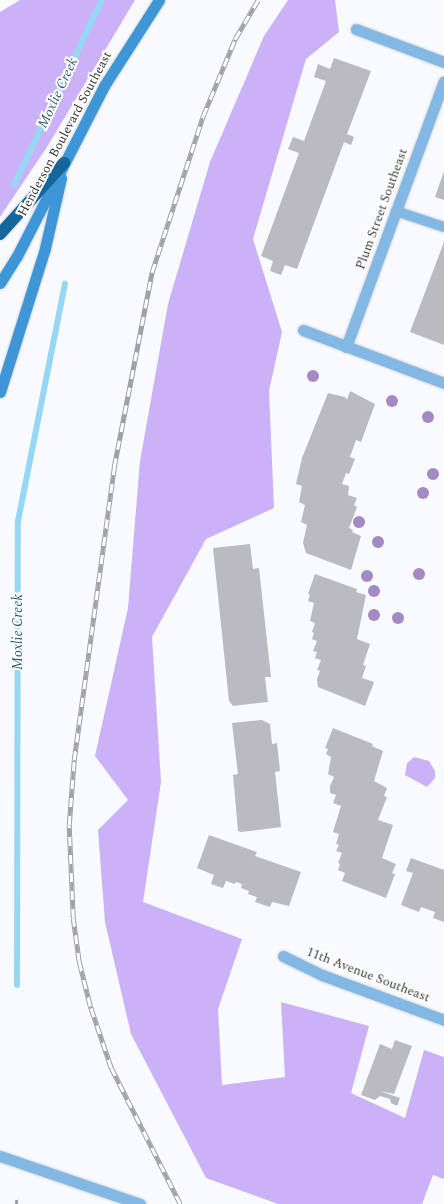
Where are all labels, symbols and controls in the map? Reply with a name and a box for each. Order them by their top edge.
street label: Henderson Boulevard Southeast [15,49,115,219]
water label: Moxlie Creek [34,55,82,131]
street label: Plum Street Southeast [353,146,411,272]
water label: Moxlie Creek [10,594,26,670]
street label: 11th Avenue Southeast [304,944,432,1006]

